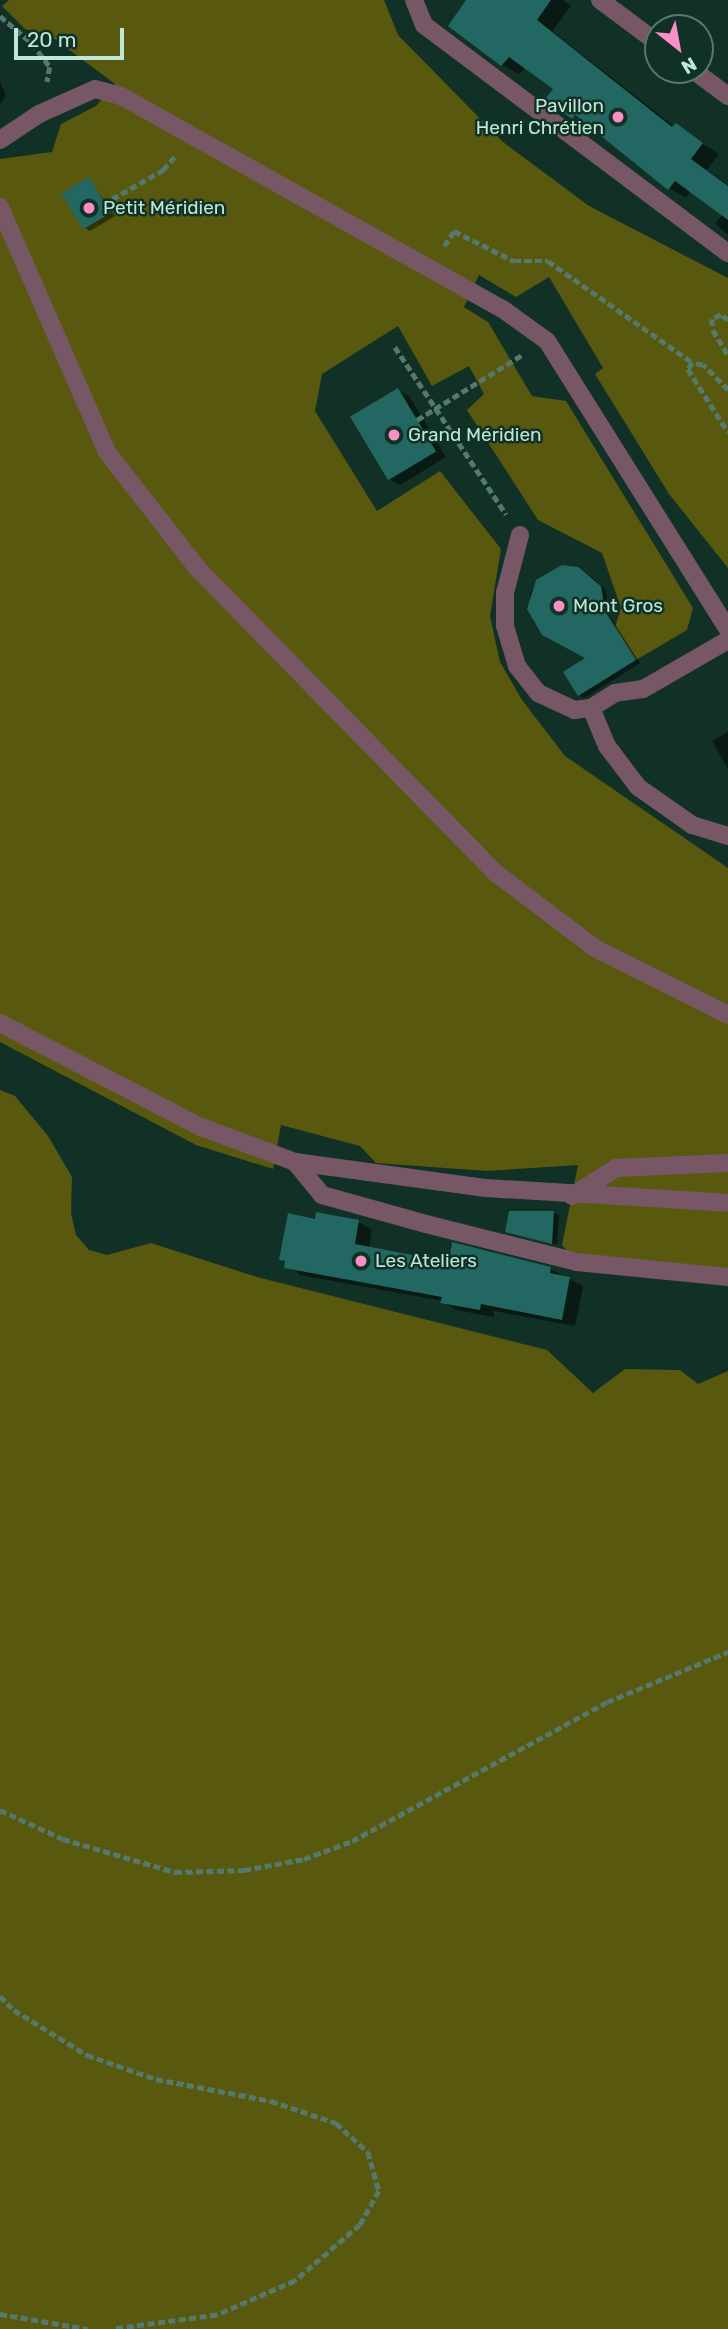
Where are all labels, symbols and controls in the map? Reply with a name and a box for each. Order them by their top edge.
scale bar [18,14,128,58]
north arrow [644,14,714,84]
text: 20 m [27,27,76,52]
text: N [677,52,701,79]
place label: Pavillon Henri Chrétien [476,95,604,139]
marker: Pavillon Henri Chrétien [610,109,626,125]
place label: Petit Méridien [103,197,225,219]
marker: Petit Méridien [81,200,97,216]
place label: Grand Méridien [408,424,542,446]
marker: Grand Méridien [386,427,402,443]
place label: Mont Gros [573,595,663,617]
marker: Mont Gros [551,598,567,614]
place label: Les Ateliers [375,1250,478,1272]
marker: Les Ateliers [353,1253,369,1269]

